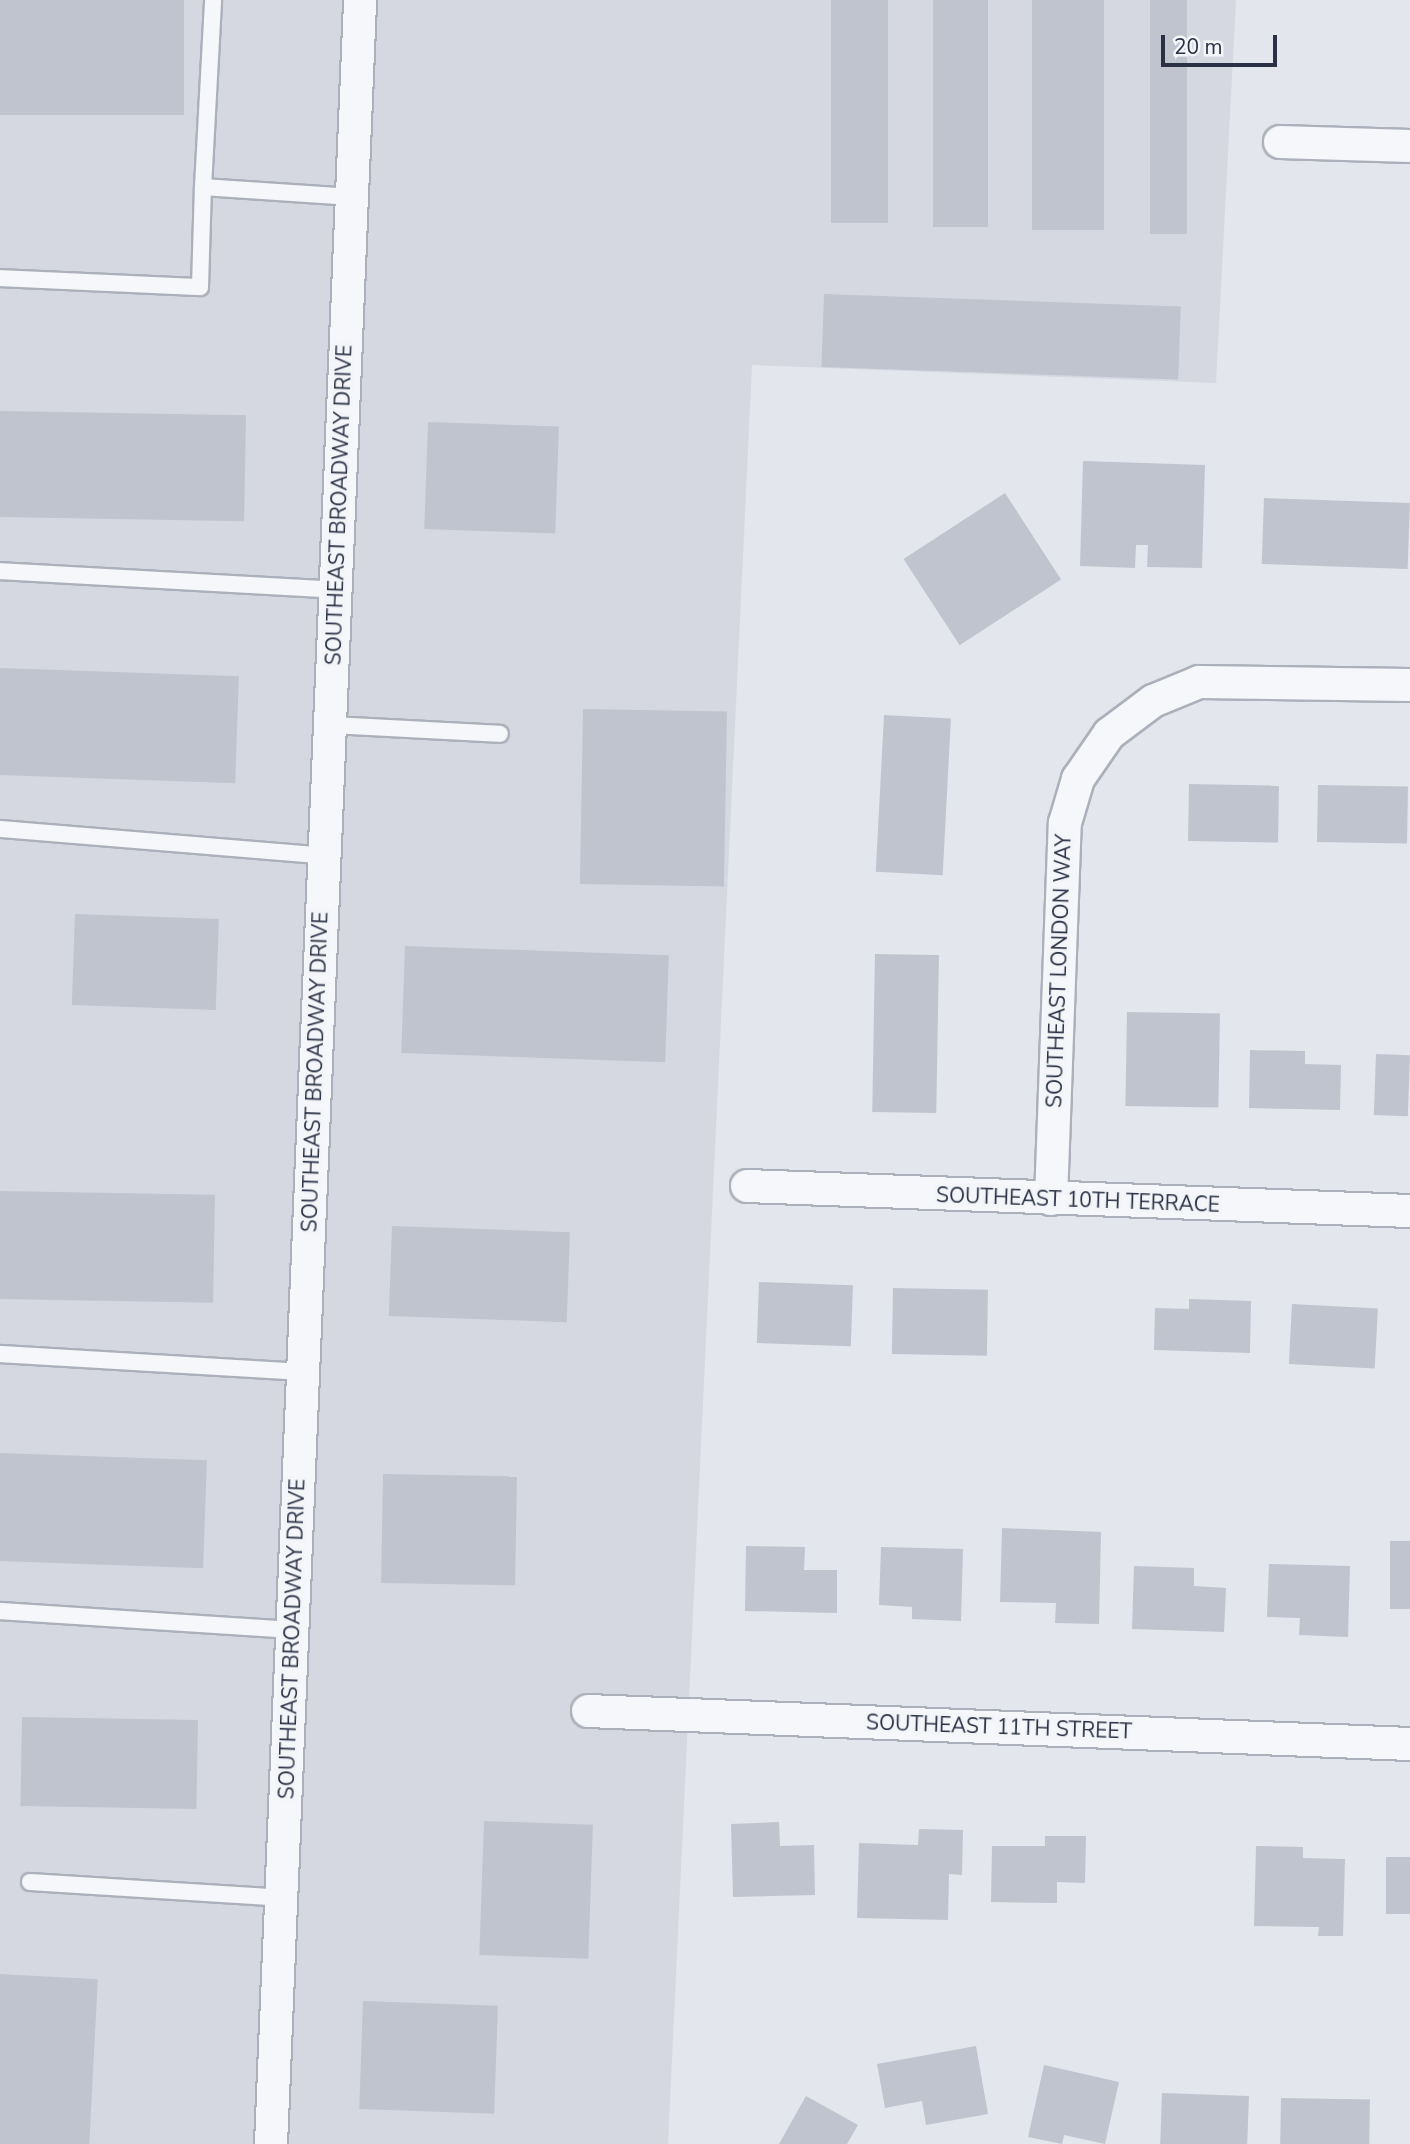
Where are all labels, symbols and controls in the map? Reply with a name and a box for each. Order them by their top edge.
scale bar [1165,21,1280,65]
text: 20 m [1174,33,1223,61]
street label: SOUTHEAST BROADWAY DRIVE [321,344,357,666]
street label: SOUTHEAST LONDON WAY [1042,834,1076,1108]
street label: SOUTHEAST BROADWAY DRIVE [297,911,333,1233]
street label: SOUTHEAST 10TH TERRACE [936,1182,1220,1218]
street label: SOUTHEAST BROADWAY DRIVE [274,1478,310,1800]
street label: SOUTHEAST 11TH STREET [866,1710,1132,1744]

